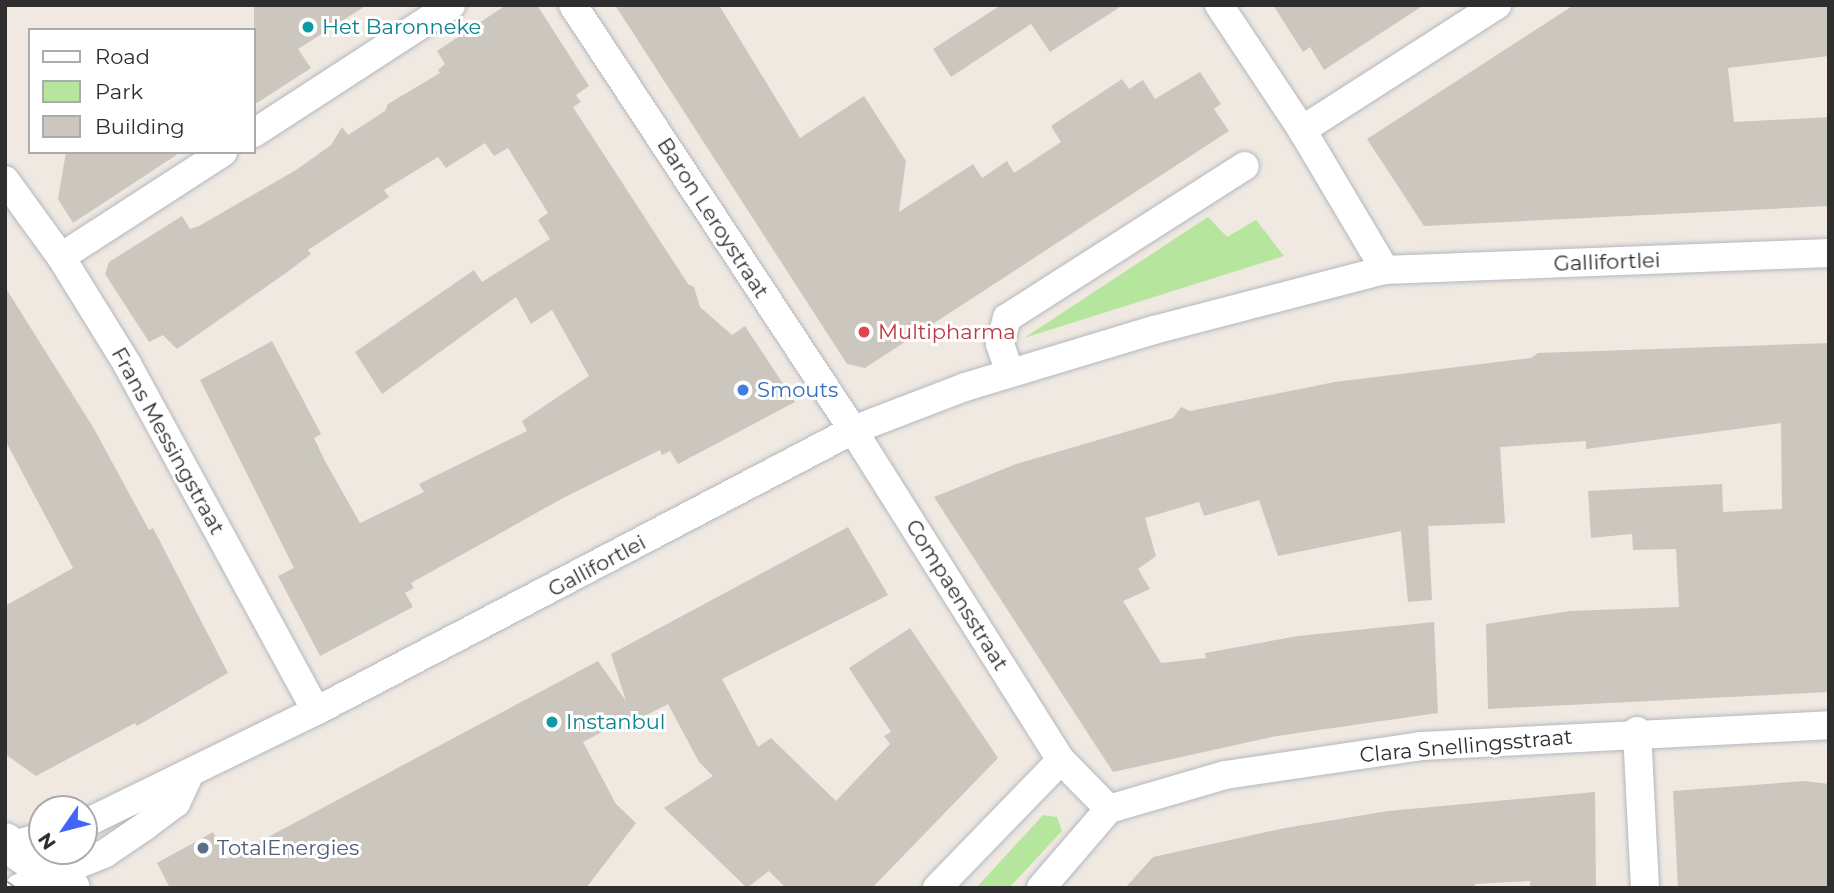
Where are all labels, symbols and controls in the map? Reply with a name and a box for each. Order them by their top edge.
place label: Het Baronneke [322,14,481,40]
marker: Het Baronneke [300,19,316,35]
legend [28,28,256,154]
text: Road [95,44,150,69]
text: Park [95,79,143,104]
text: Building [95,114,185,139]
street label: Baron Leroystraat [652,133,774,303]
street label: Gallifortlei [1553,248,1661,276]
place label: Multipharma [878,319,1016,345]
marker: Multipharma [856,324,872,340]
street label: Frans Messingstraat [106,343,230,539]
place label: Smouts [757,377,838,403]
marker: Smouts [735,382,751,398]
street label: Compaensstraat [900,515,1014,675]
street label: Gallifortlei [544,530,650,602]
place label: Instanbul [566,709,665,735]
marker: Instanbul [544,714,560,730]
street label: Clara Snellingsstraat [1359,724,1573,768]
north arrow [28,795,98,865]
text: N [33,828,61,854]
place label: TotalEnergies [217,835,359,861]
marker: TotalEnergies [195,840,211,856]

